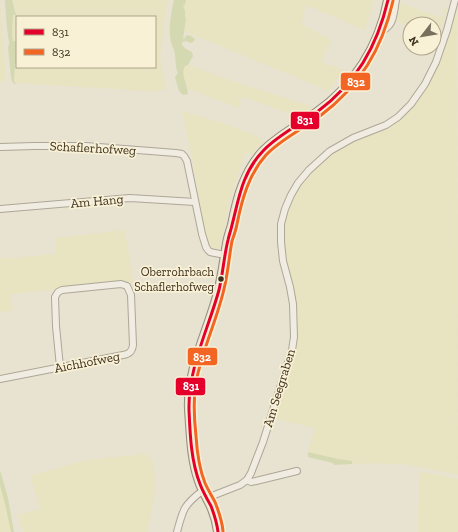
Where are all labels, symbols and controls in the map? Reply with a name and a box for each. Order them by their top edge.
legend [16,16,156,68]
north arrow [402,16,442,56]
text: 831 [52,25,69,39]
text: N [406,33,422,48]
text: 832 [52,45,71,59]
line badge: 832 [340,72,371,91]
text: 832 [347,76,365,89]
line badge: 831 [290,111,320,130]
text: 831 [297,114,314,127]
street label: Schaflerhofweg [49,138,137,158]
street label: Am Hang [70,191,124,211]
place label: Oberrohrbach Schaflerhofweg [134,265,214,294]
marker: Oberrohrbach Schaflerhofweg [216,274,226,284]
street label: Am Seegraben [260,346,298,429]
line badge: 832 [187,347,218,366]
street label: Aichhofweg [53,348,121,376]
text: 832 [193,351,211,364]
line badge: 831 [175,377,206,396]
text: 831 [183,380,200,393]

